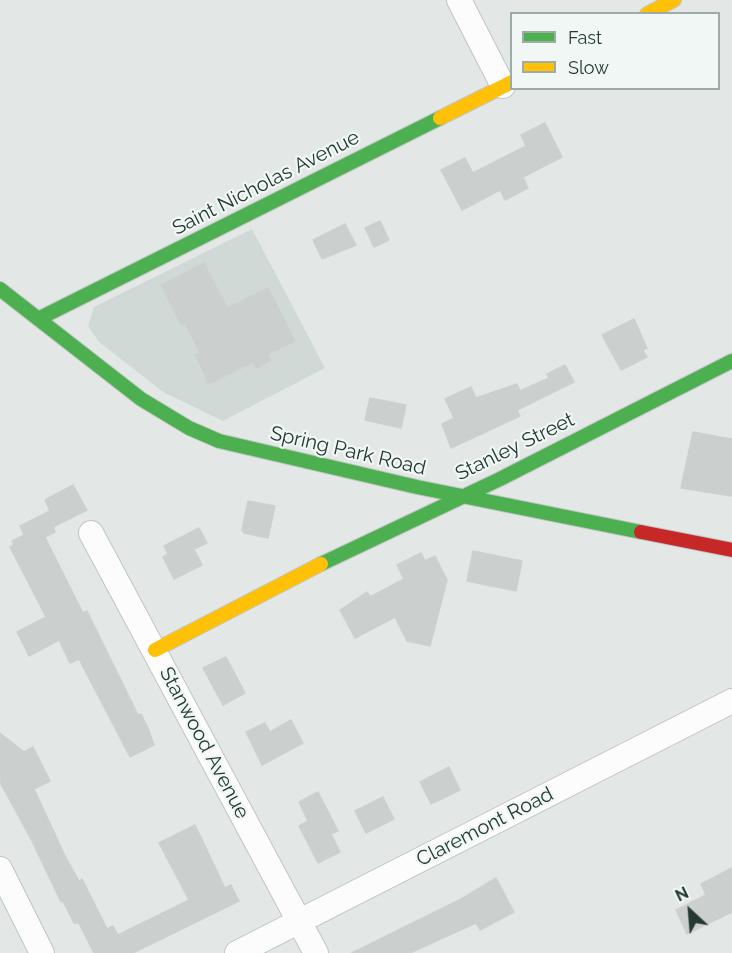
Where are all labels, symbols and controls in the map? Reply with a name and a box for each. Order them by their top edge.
legend [510,12,720,90]
text: Fast [568,27,602,48]
text: Slow [568,57,609,78]
street label: Saint Nicholas Avenue [169,125,363,241]
street label: Stanley Street [452,408,578,486]
street label: Spring Park Road [268,421,428,481]
street label: Stanwood Avenue [154,663,254,823]
street label: Claremont Road [413,782,557,872]
north arrow [660,881,720,941]
text: N [672,883,692,906]

